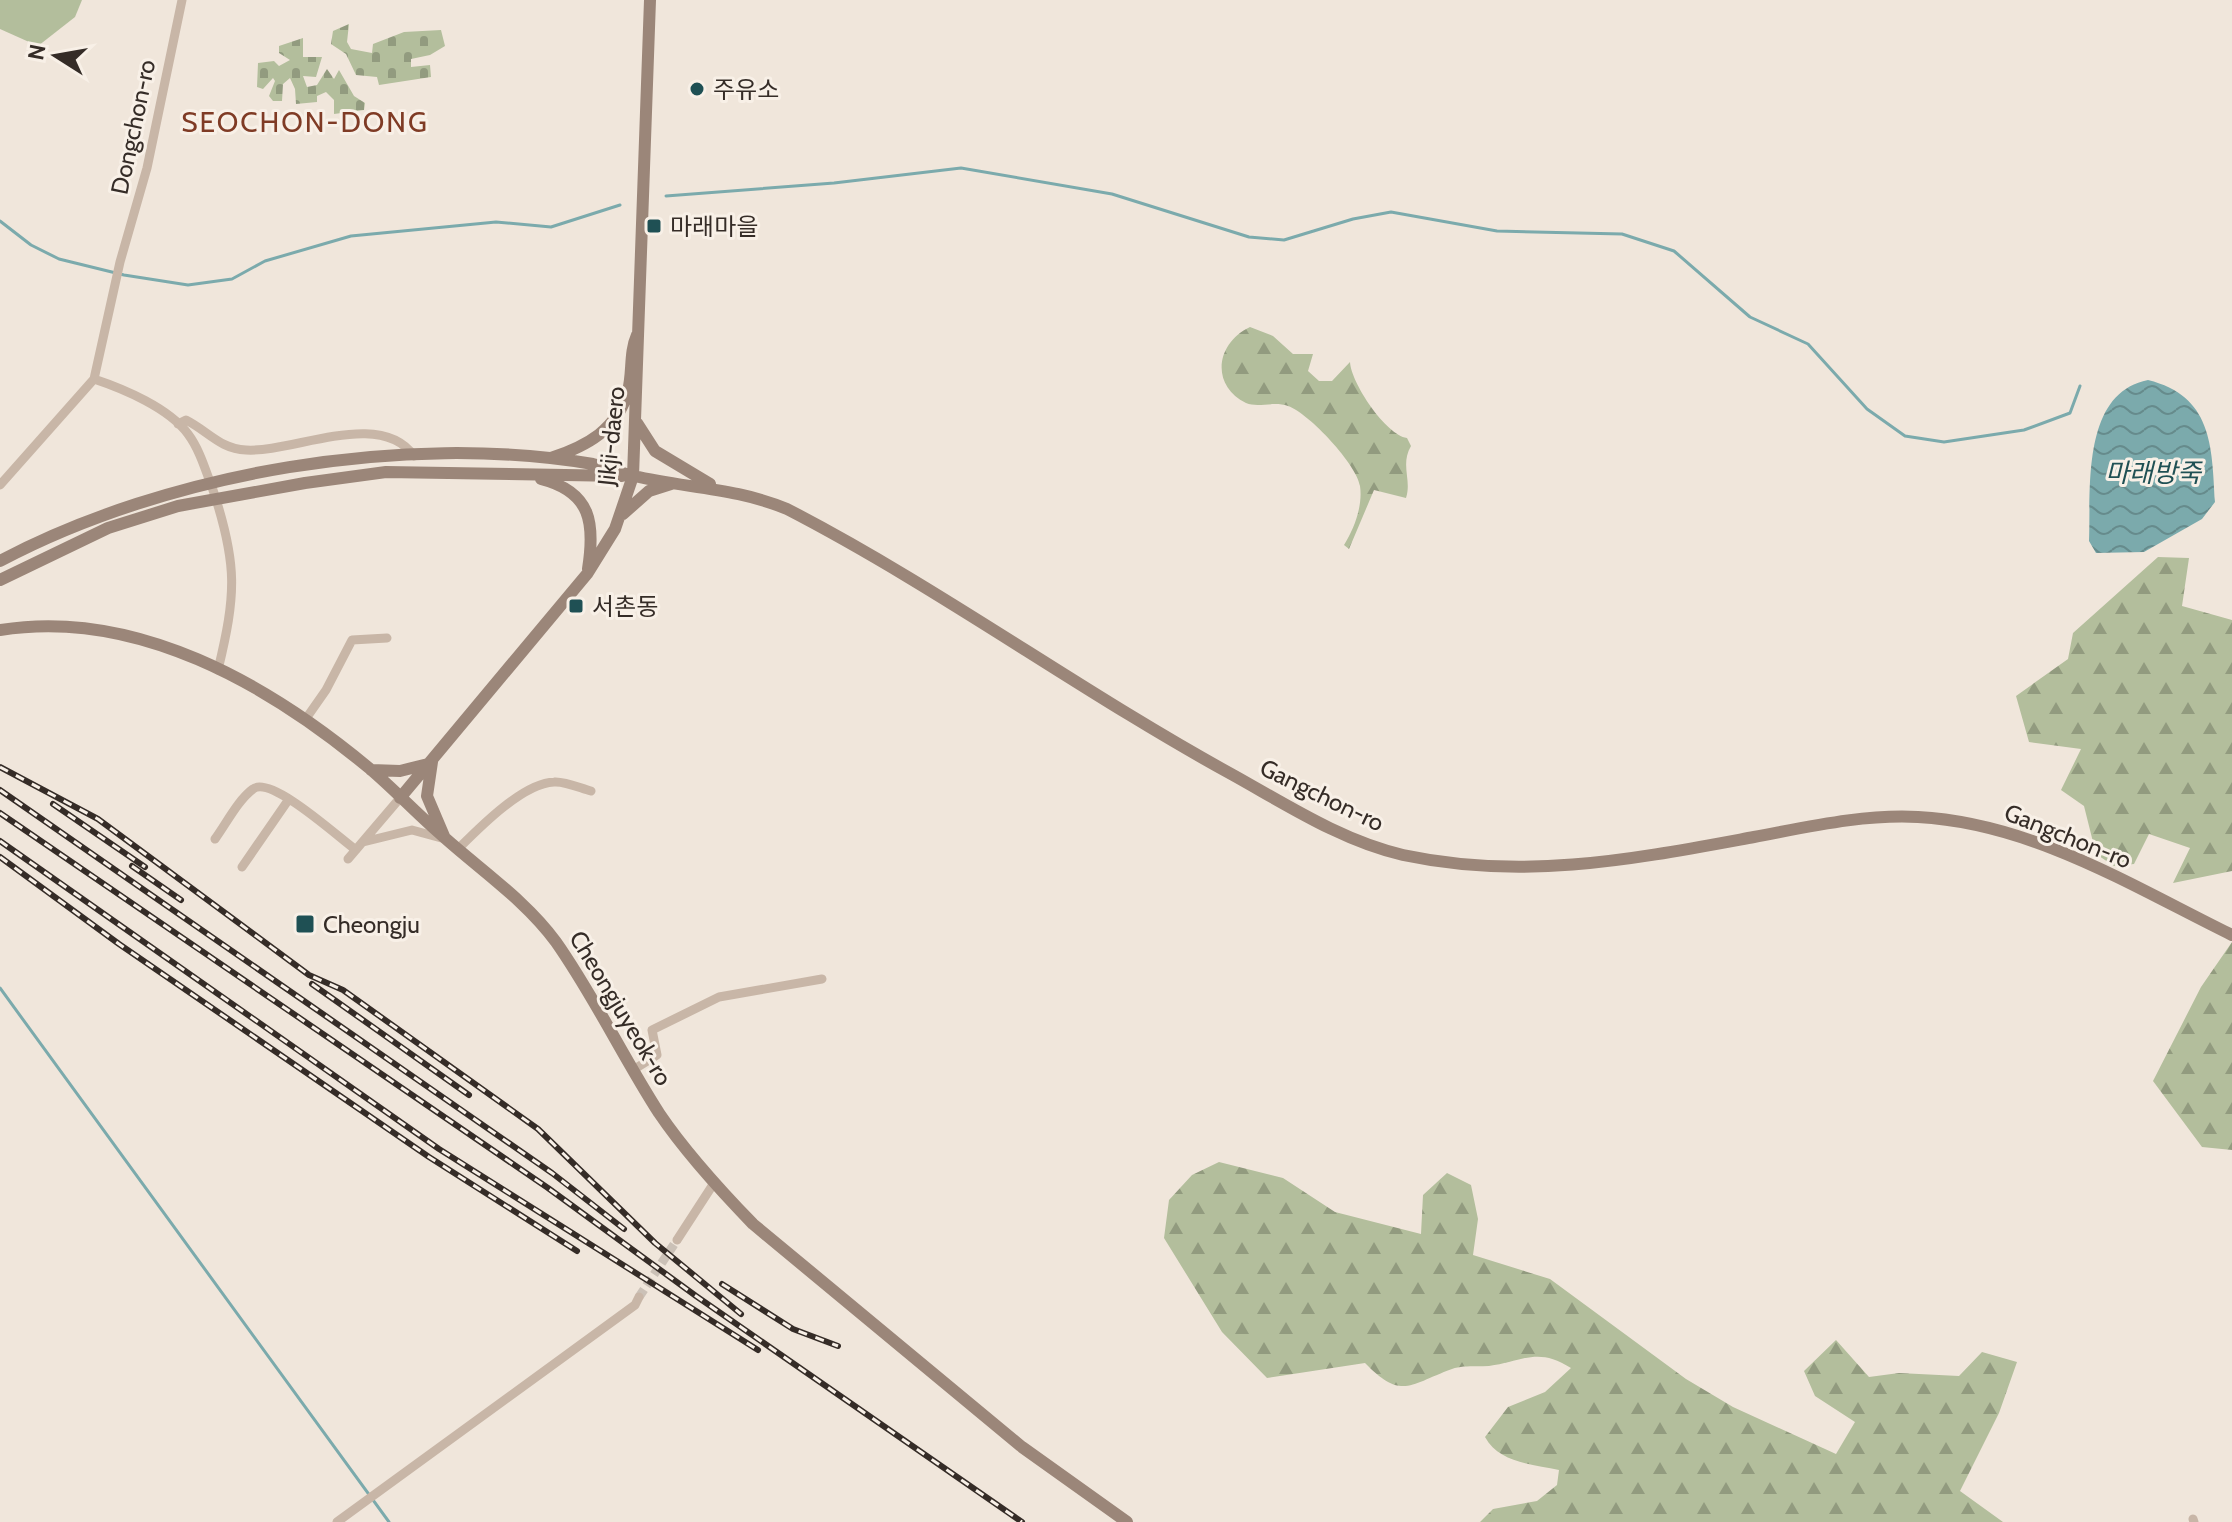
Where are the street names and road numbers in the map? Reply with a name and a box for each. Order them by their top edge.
street label: Dongchon-ro [105,57,161,197]
street label: Jikji-daero [591,385,631,488]
street label: Gangchon-ro [1255,753,1389,837]
street label: Gangchon-ro [2000,797,2136,875]
street label: Cheongjuyeok-ro [563,925,679,1091]

